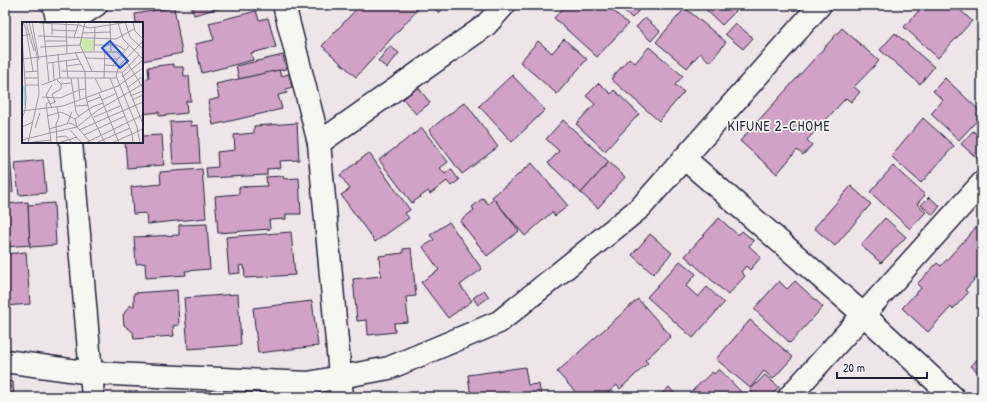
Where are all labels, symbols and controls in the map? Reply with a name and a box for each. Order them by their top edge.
inset map [22,22,143,143]
district label: KIFUNE 2-CHOME [727,116,831,135]
scale bar [837,354,927,380]
text: 20 m [843,359,865,376]

